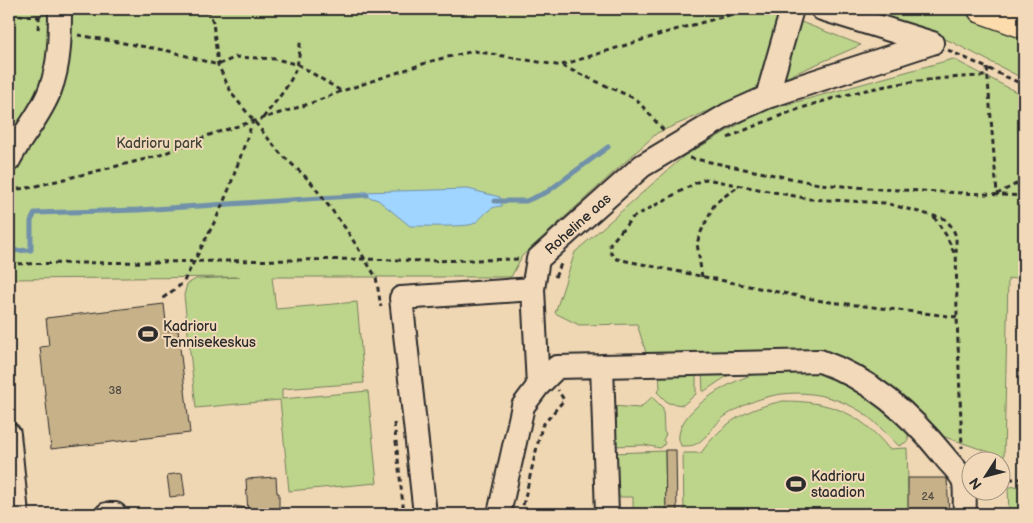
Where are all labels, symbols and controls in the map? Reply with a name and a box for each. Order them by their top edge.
park label: Kadrioru park [116,135,202,152]
street label: Roheline aas [541,190,615,258]
place label: Kadrioru Tennisekeskus [163,318,256,351]
sports icon: Kadrioru Tennisekeskus [137,323,159,345]
house number: 38 [108,384,122,397]
north arrow [960,450,1010,500]
place label: Kadrioru staadion [811,468,865,501]
sports icon: Kadrioru staadion [785,473,807,495]
text: N [966,474,986,493]
house number: 24 [921,490,935,503]

